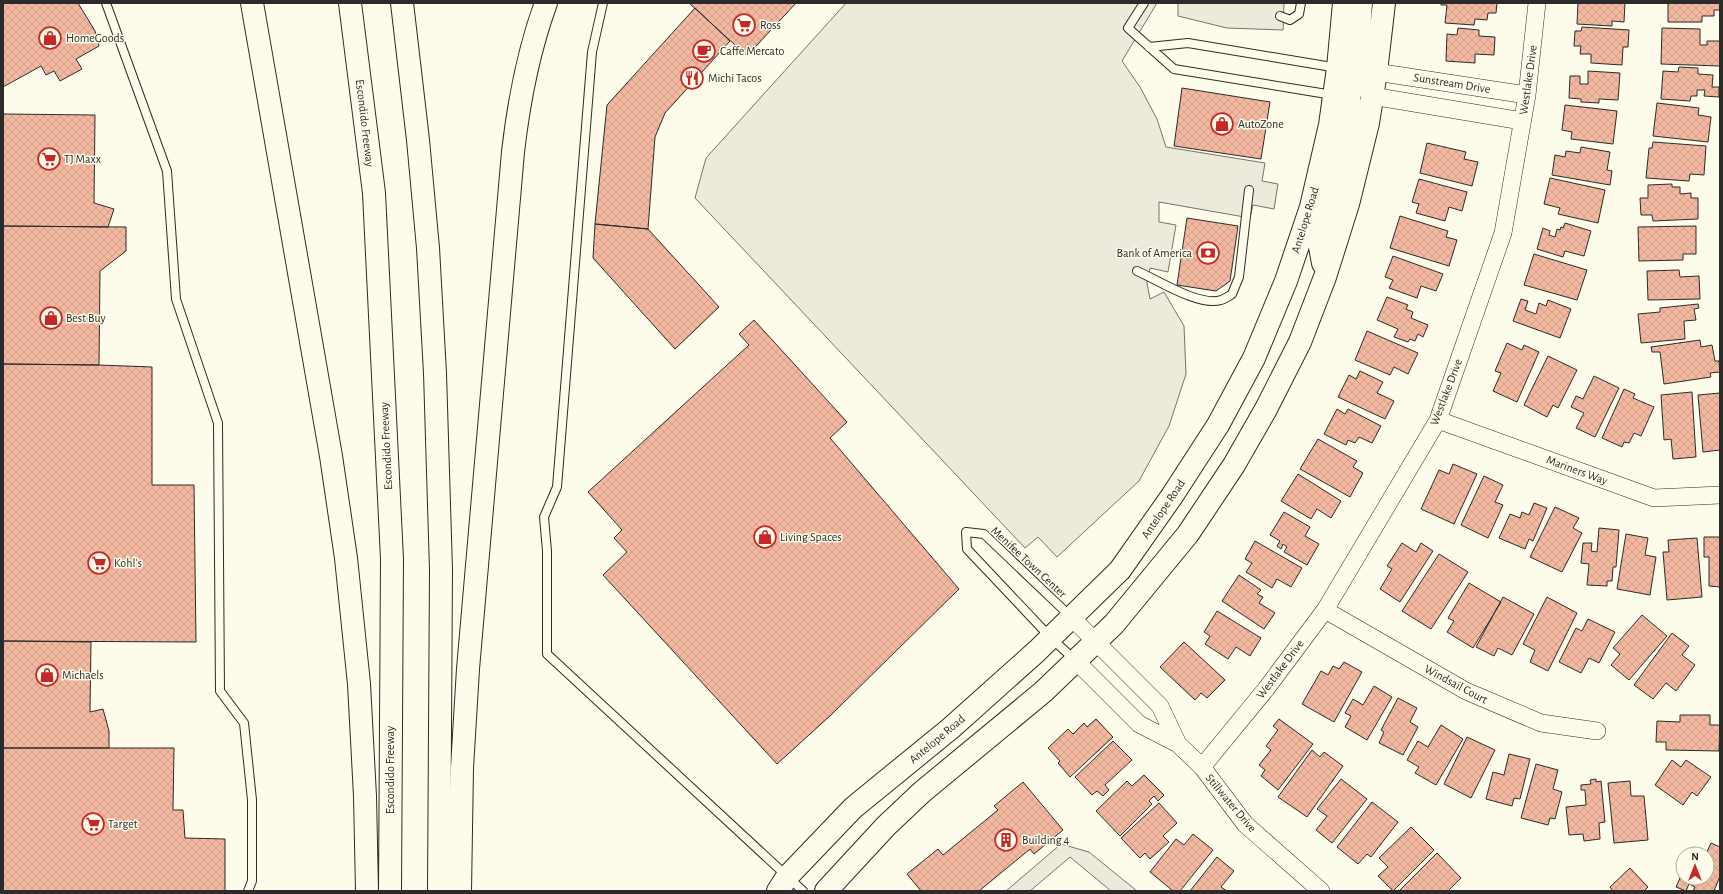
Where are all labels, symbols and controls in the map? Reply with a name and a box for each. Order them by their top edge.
supermarket icon: Ross [731,12,757,38]
place label: Ross [760,19,781,31]
shop icon: HomeGoods [37,25,63,51]
place label: HomeGoods [66,32,124,44]
cafe icon: Caffe Mercato [691,38,717,64]
street label: Westlake Drive [1517,44,1539,116]
place label: Caffe Mercato [720,45,785,57]
restaurant icon: Michi Tacos [679,65,705,91]
street label: Sunstream Drive [1413,71,1491,95]
place label: Michi Tacos [708,72,762,84]
street label: Escondido Freeway [353,79,376,168]
shop icon: AutoZone [1209,111,1235,137]
place label: AutoZone [1238,118,1284,130]
supermarket icon: TJ Maxx [36,146,62,172]
place label: TJ Maxx [64,153,101,165]
street label: Antelope Road [1289,185,1321,255]
bank icon: Bank of America [1195,240,1221,266]
place label: Bank of America [1116,247,1192,259]
shop icon: Best Buy [38,305,64,331]
place label: Best Buy [66,312,106,325]
street label: Westlake Drive [1428,357,1464,427]
street label: Escondido Freeway [378,402,395,490]
street label: Mariners Way [1544,453,1609,488]
street label: Antelope Road [1139,477,1187,541]
shop icon: Living Spaces [752,524,778,550]
street label: Menifee Town Center [989,524,1069,600]
place label: Living Spaces [780,531,842,543]
supermarket icon: Kohl's [86,550,112,576]
place label: Kohl's [114,557,142,569]
street label: Westlake Drive [1254,637,1306,701]
shop icon: Michaels [34,662,60,688]
street label: Windsail Court [1423,662,1490,706]
place label: Michaels [62,669,104,681]
street label: Antelope Road [907,712,967,766]
street label: Escondido Freeway [384,726,397,814]
street label: Stillwater Drive [1203,772,1259,834]
supermarket icon: Target [80,811,106,837]
place label: Target [108,818,138,830]
building icon: Building 4 [993,827,1019,853]
place label: Building 4 [1022,834,1070,846]
north arrow [1675,846,1715,886]
text: N [1691,851,1699,862]

